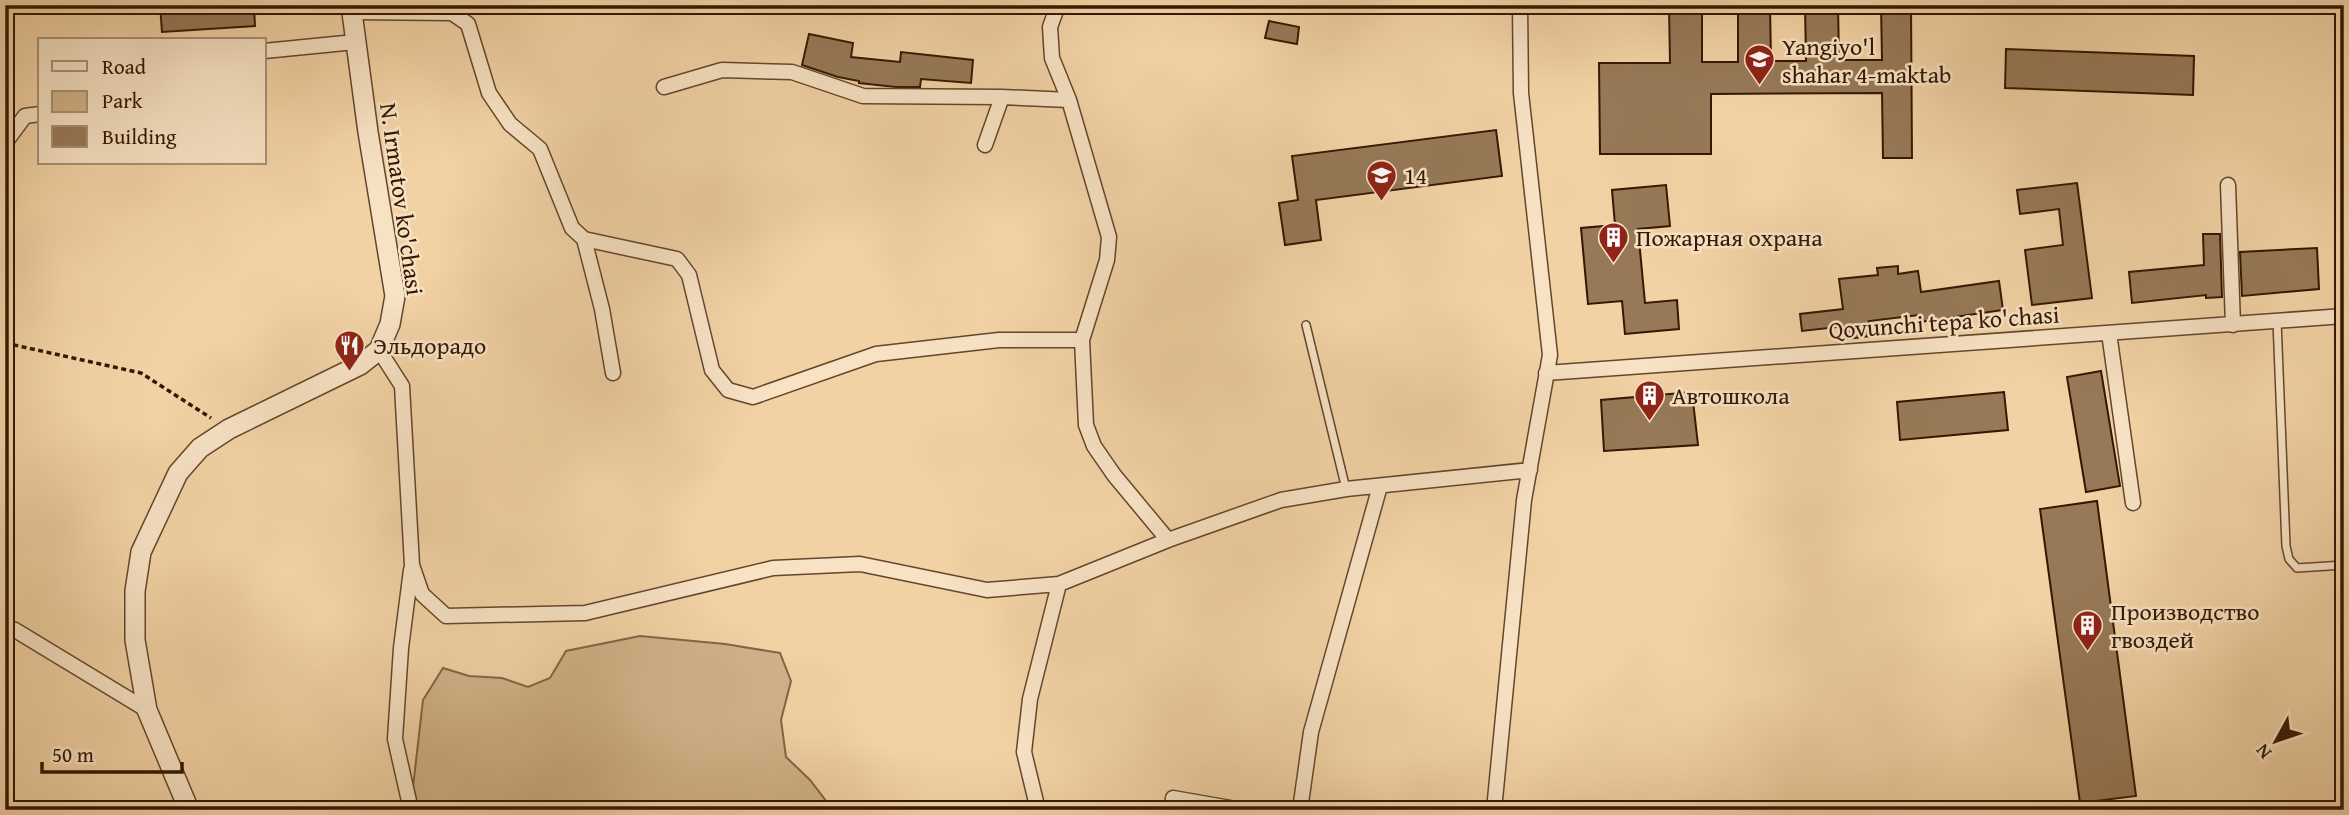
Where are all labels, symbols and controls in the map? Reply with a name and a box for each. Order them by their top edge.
place label: Yangiyo'l shahar 4-maktab [1782,29,1952,92]
legend [38,38,266,164]
school or university icon: Yangiyo'l shahar 4-maktab [1742,43,1776,87]
text: Road [102,51,147,82]
text: Park [102,85,143,116]
street label: N. Irmatov ko'chasi [371,101,433,298]
text: Building [102,121,177,152]
school or university icon: 14 [1364,158,1398,202]
place label: 14 [1404,158,1427,193]
building icon: Пожарная охрана [1596,220,1630,264]
place label: Пожарная охрана [1636,220,1823,255]
street label: Qovunchi tepa ko'chasi [1827,296,2061,348]
restaurant icon: Эльдорадо [333,328,367,372]
place label: Эльдорадо [373,328,486,363]
building icon: Автошкола [1632,378,1666,422]
place label: Автошкола [1672,378,1790,413]
place label: Производство гвоздей [2111,594,2260,657]
building icon: Производство гвоздей [2071,608,2105,652]
north arrow [2240,706,2310,776]
scale bar [42,731,182,775]
text: N [2248,738,2278,766]
text: 50 m [52,739,94,770]

